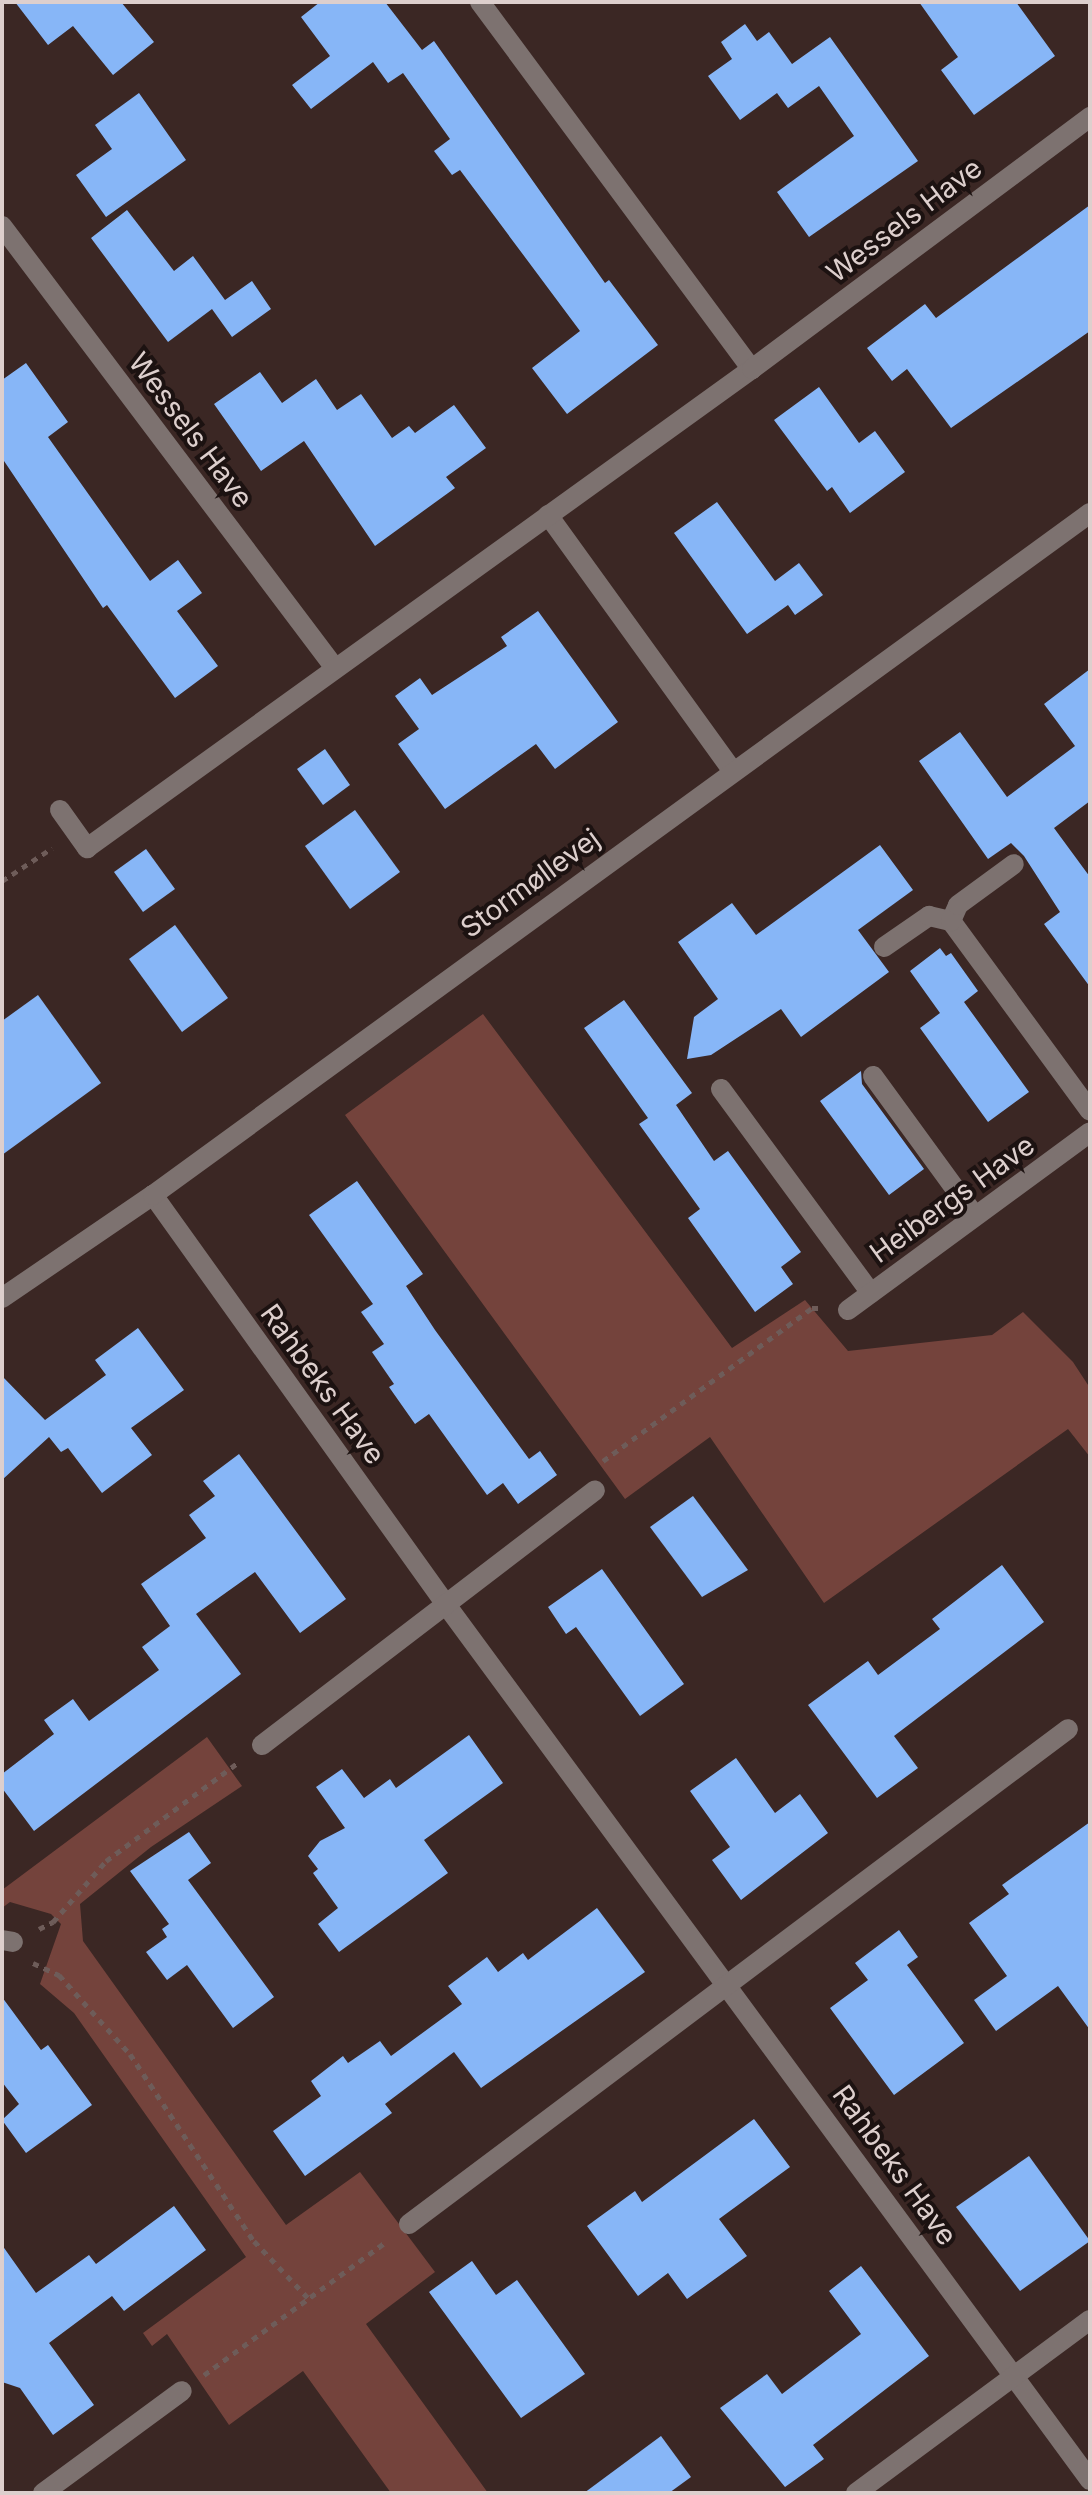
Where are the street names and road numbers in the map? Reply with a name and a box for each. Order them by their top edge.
street label: Wessels Have [820,151,988,289]
street label: Wessels Have [122,346,260,514]
street label: Stormøllevej [454,821,606,945]
street label: Heibergs Have [863,1128,1041,1270]
street label: Rahbeks Have [254,1298,392,1470]
street label: Rahbeks Have [826,2079,964,2251]

